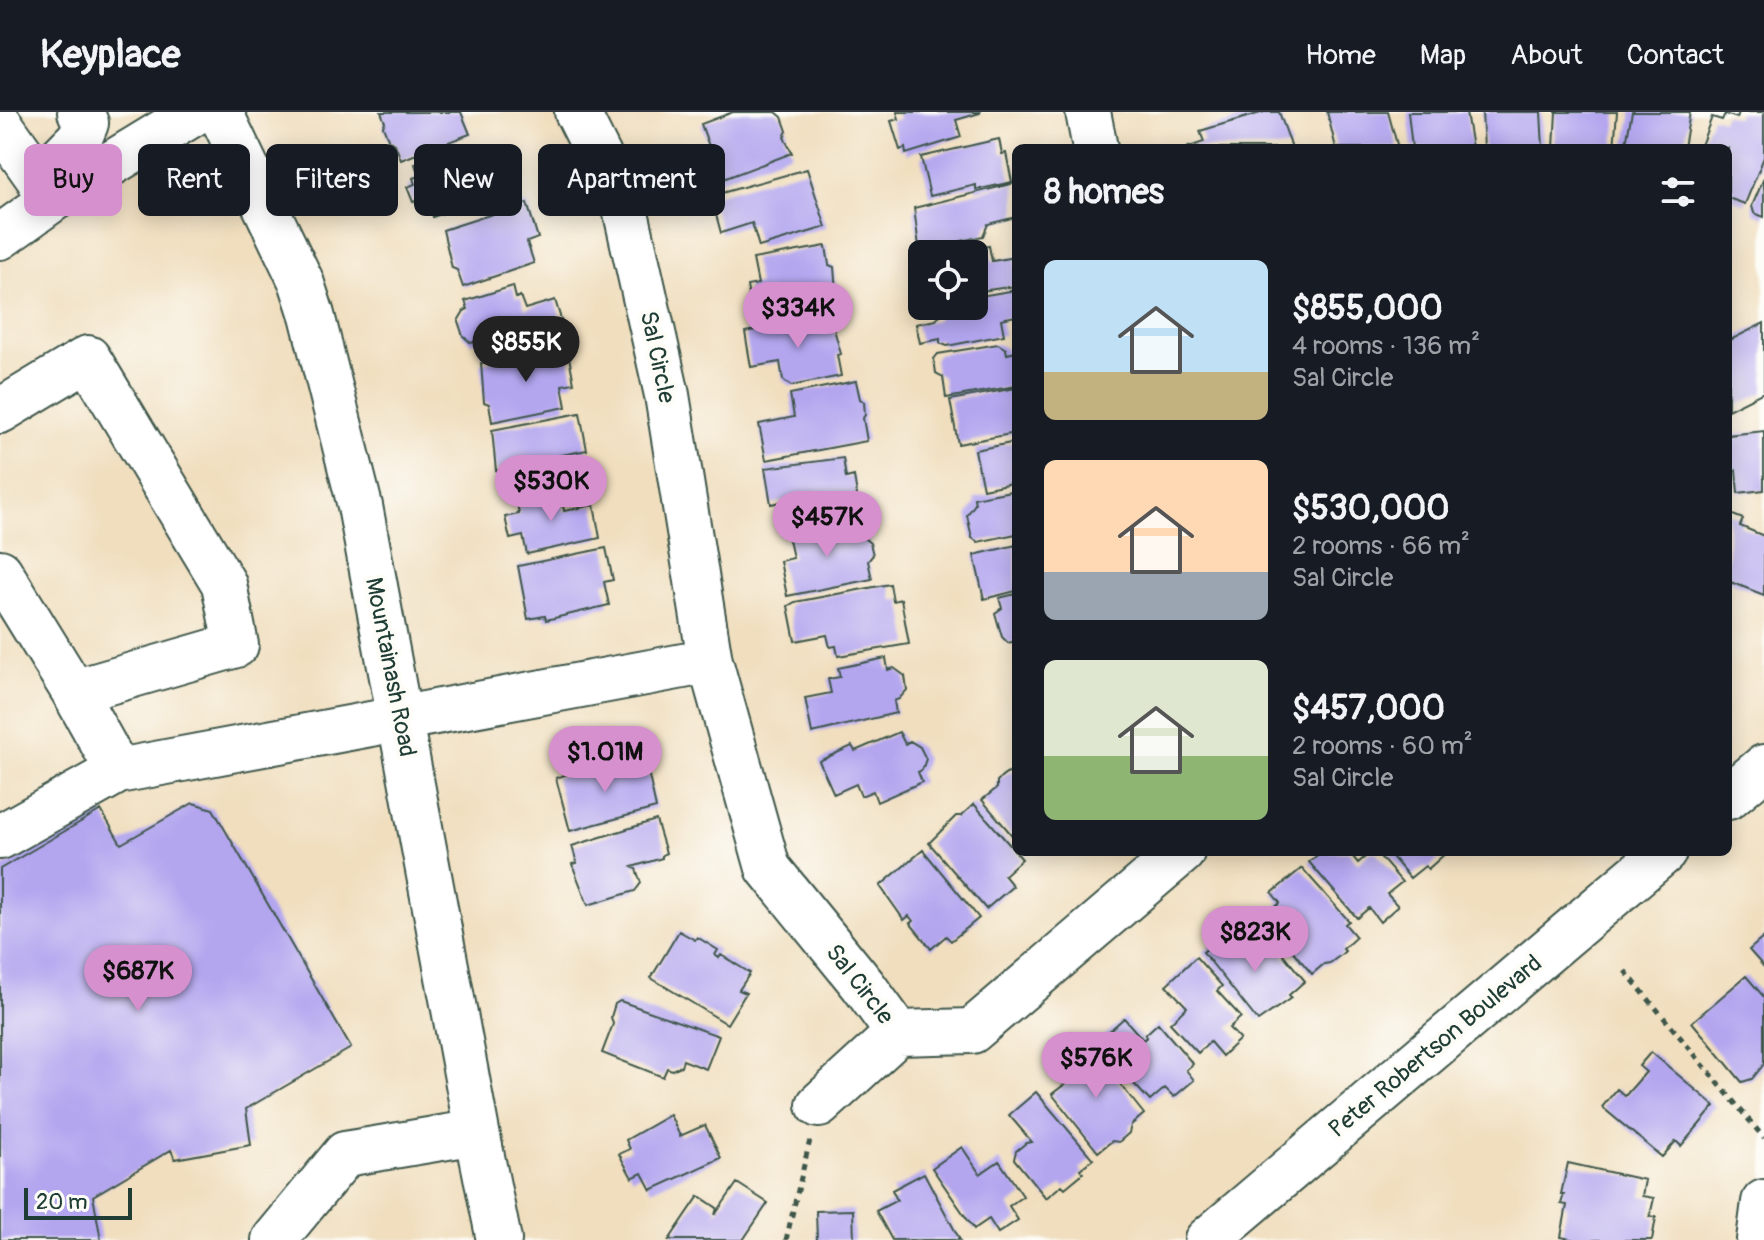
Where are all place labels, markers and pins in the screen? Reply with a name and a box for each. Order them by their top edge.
pin: $334K [742,282,854,350]
pin: $855K [470,316,582,384]
pin: $530K [495,455,607,523]
pin: $457K [771,491,883,559]
pin: $1.01M [540,726,670,794]
pin: $823K [1199,906,1311,974]
pin: $687K [82,945,194,1013]
pin: $576K [1040,1032,1152,1100]

